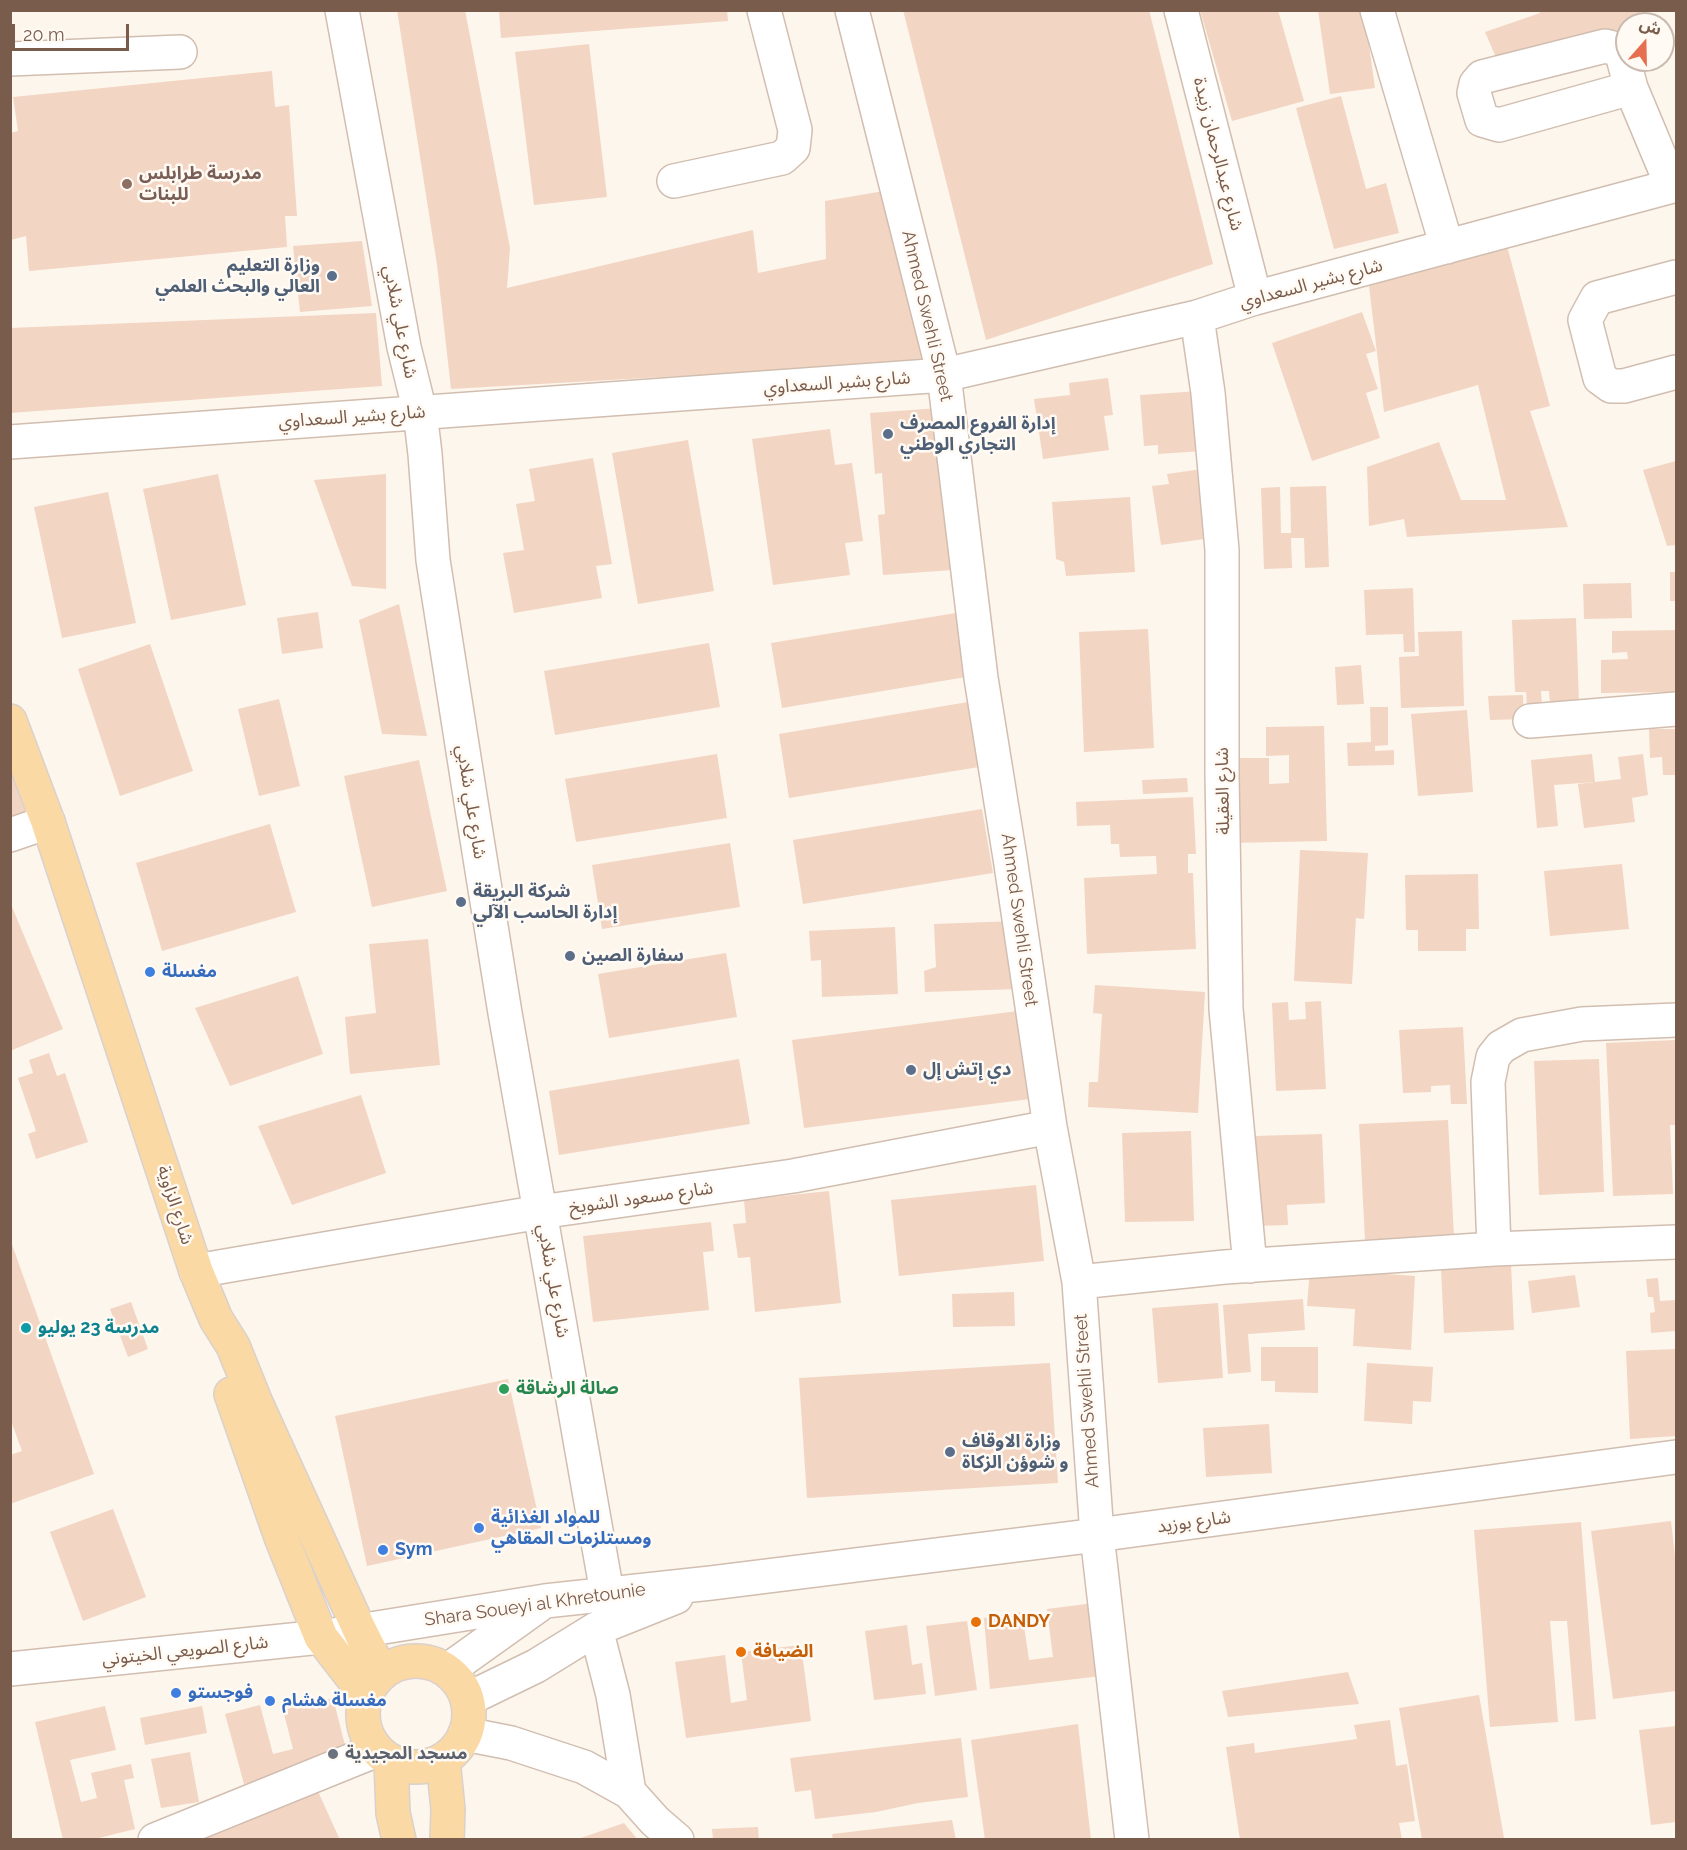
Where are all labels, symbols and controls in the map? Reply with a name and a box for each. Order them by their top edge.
scale bar [15,12,132,50]
north arrow [1615,12,1675,72]
text: ش [1637,14,1664,39]
text: 20 m [23,24,65,45]
street label: شارع عبدالرحمان زبيدة [1188,75,1248,233]
place label: مدرسة طرابلس للبنات [139,163,262,206]
marker: مدرسة طرابلس للبنات [120,177,134,191]
street label: Ahmed Swehli Street [897,228,957,404]
street label: شارع بشير السعداوي [1237,254,1385,314]
place label: وزارة التعليم العالي والبحث العلمي [155,255,320,298]
street label: شارع علي شلابي [378,264,422,380]
marker: وزارة التعليم العالي والبحث العلمي [325,269,339,283]
street label: شارع بشير السعداوي [763,367,911,399]
street label: شارع بشير السعداوي [278,401,426,433]
place label: إدارة الفروع المصرف التجاري الوطني [900,413,1056,456]
marker: إدارة الفروع المصرف التجاري الوطني [881,427,895,441]
street label: شارع علي شلابي [451,744,491,860]
street label: شارع العقيلة [1211,747,1235,835]
street label: Ahmed Swehli Street [996,832,1042,1008]
place label: شركة البريقة إدارة الحاسب الآلي [473,881,617,924]
marker: شركة البريقة إدارة الحاسب الآلي [454,895,468,909]
place label: سفارة الصين [582,945,684,967]
marker: سفارة الصين [563,949,577,963]
place label: مغسلة [162,961,217,983]
marker: مغسلة [143,965,157,979]
place label: دي إتش إل [923,1059,1011,1081]
marker: دي إتش إل [904,1063,918,1077]
street label: شارع الزاوية [152,1163,198,1247]
street label: شارع مسعود الشويخ [568,1177,714,1219]
street label: شارع علي شلابي [532,1223,574,1339]
street label: Ahmed Swehli Street [1070,1313,1104,1489]
place label: مدرسة 23 يوليو [38,1317,160,1339]
marker: مدرسة 23 يوليو [19,1321,33,1335]
place label: صالة الرشاقة [516,1378,619,1400]
marker: صالة الرشاقة [497,1382,511,1396]
place label: وزارة الاوقاف و شوؤن الزكاة [962,1431,1068,1474]
marker: وزارة الاوقاف و شوؤن الزكاة [943,1445,957,1459]
street label: شارع بوزيد [1156,1506,1232,1538]
place label: للمواد الغذائية ومستلزمات المقاهي [491,1507,651,1550]
marker: للمواد الغذائية ومستلزمات المقاهي [472,1521,486,1535]
place label: Sym [395,1539,432,1561]
marker: Sym [376,1543,390,1557]
street label: Shara Soueyi al Khretounie [423,1579,647,1631]
place label: DANDY [988,1611,1050,1633]
marker: DANDY [969,1615,983,1629]
street label: شارع الصويعي الخيتوني [101,1632,269,1670]
place label: الضيافة [753,1641,814,1663]
marker: الضيافة [734,1645,748,1659]
place label: فوجستو [188,1682,253,1704]
marker: فوجستو [169,1686,183,1700]
place label: مغسلة هشام [282,1690,387,1712]
marker: مغسلة هشام [263,1694,277,1708]
place label: مسجد المجيدية [345,1743,468,1765]
marker: مسجد المجيدية [326,1747,340,1761]

